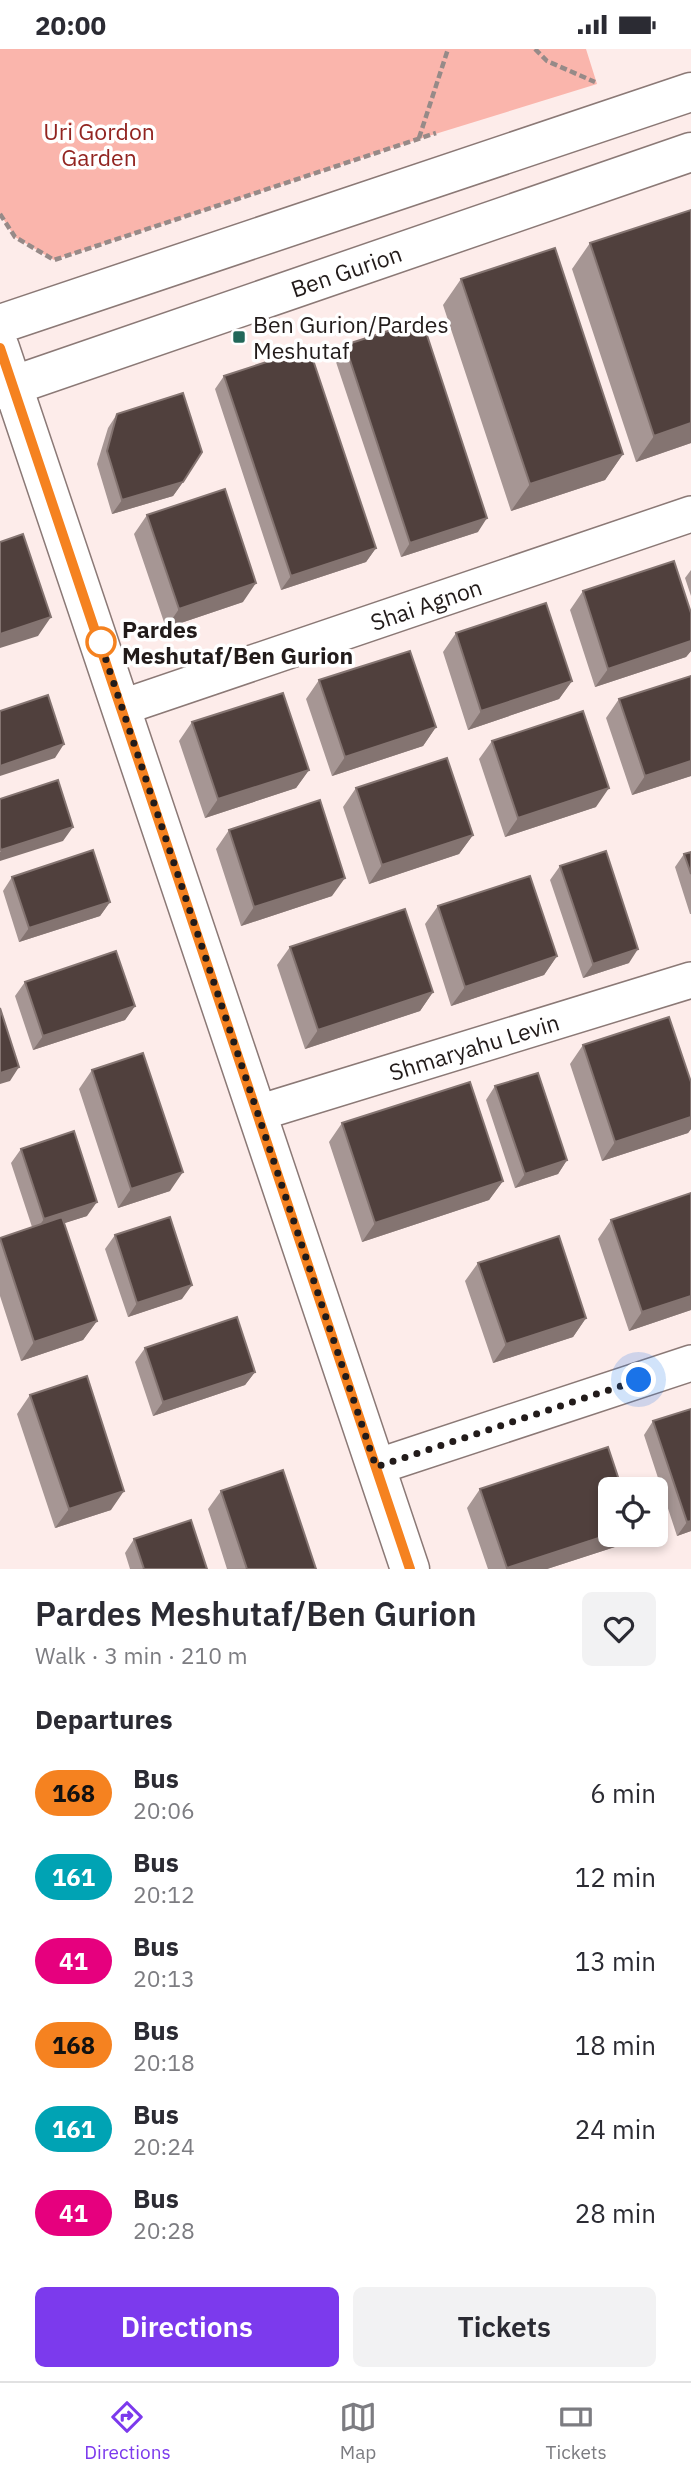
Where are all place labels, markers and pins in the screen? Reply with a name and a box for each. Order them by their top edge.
place label: Ben Gurion/Pardes Meshutaf [253,309,449,365]
marker: Ben Gurion/Pardes Meshutaf [231,329,247,345]
place label: Pardes Meshutaf/Ben Gurion [122,614,353,670]
marker: Pardes Meshutaf/Ben Gurion [86,627,116,657]

